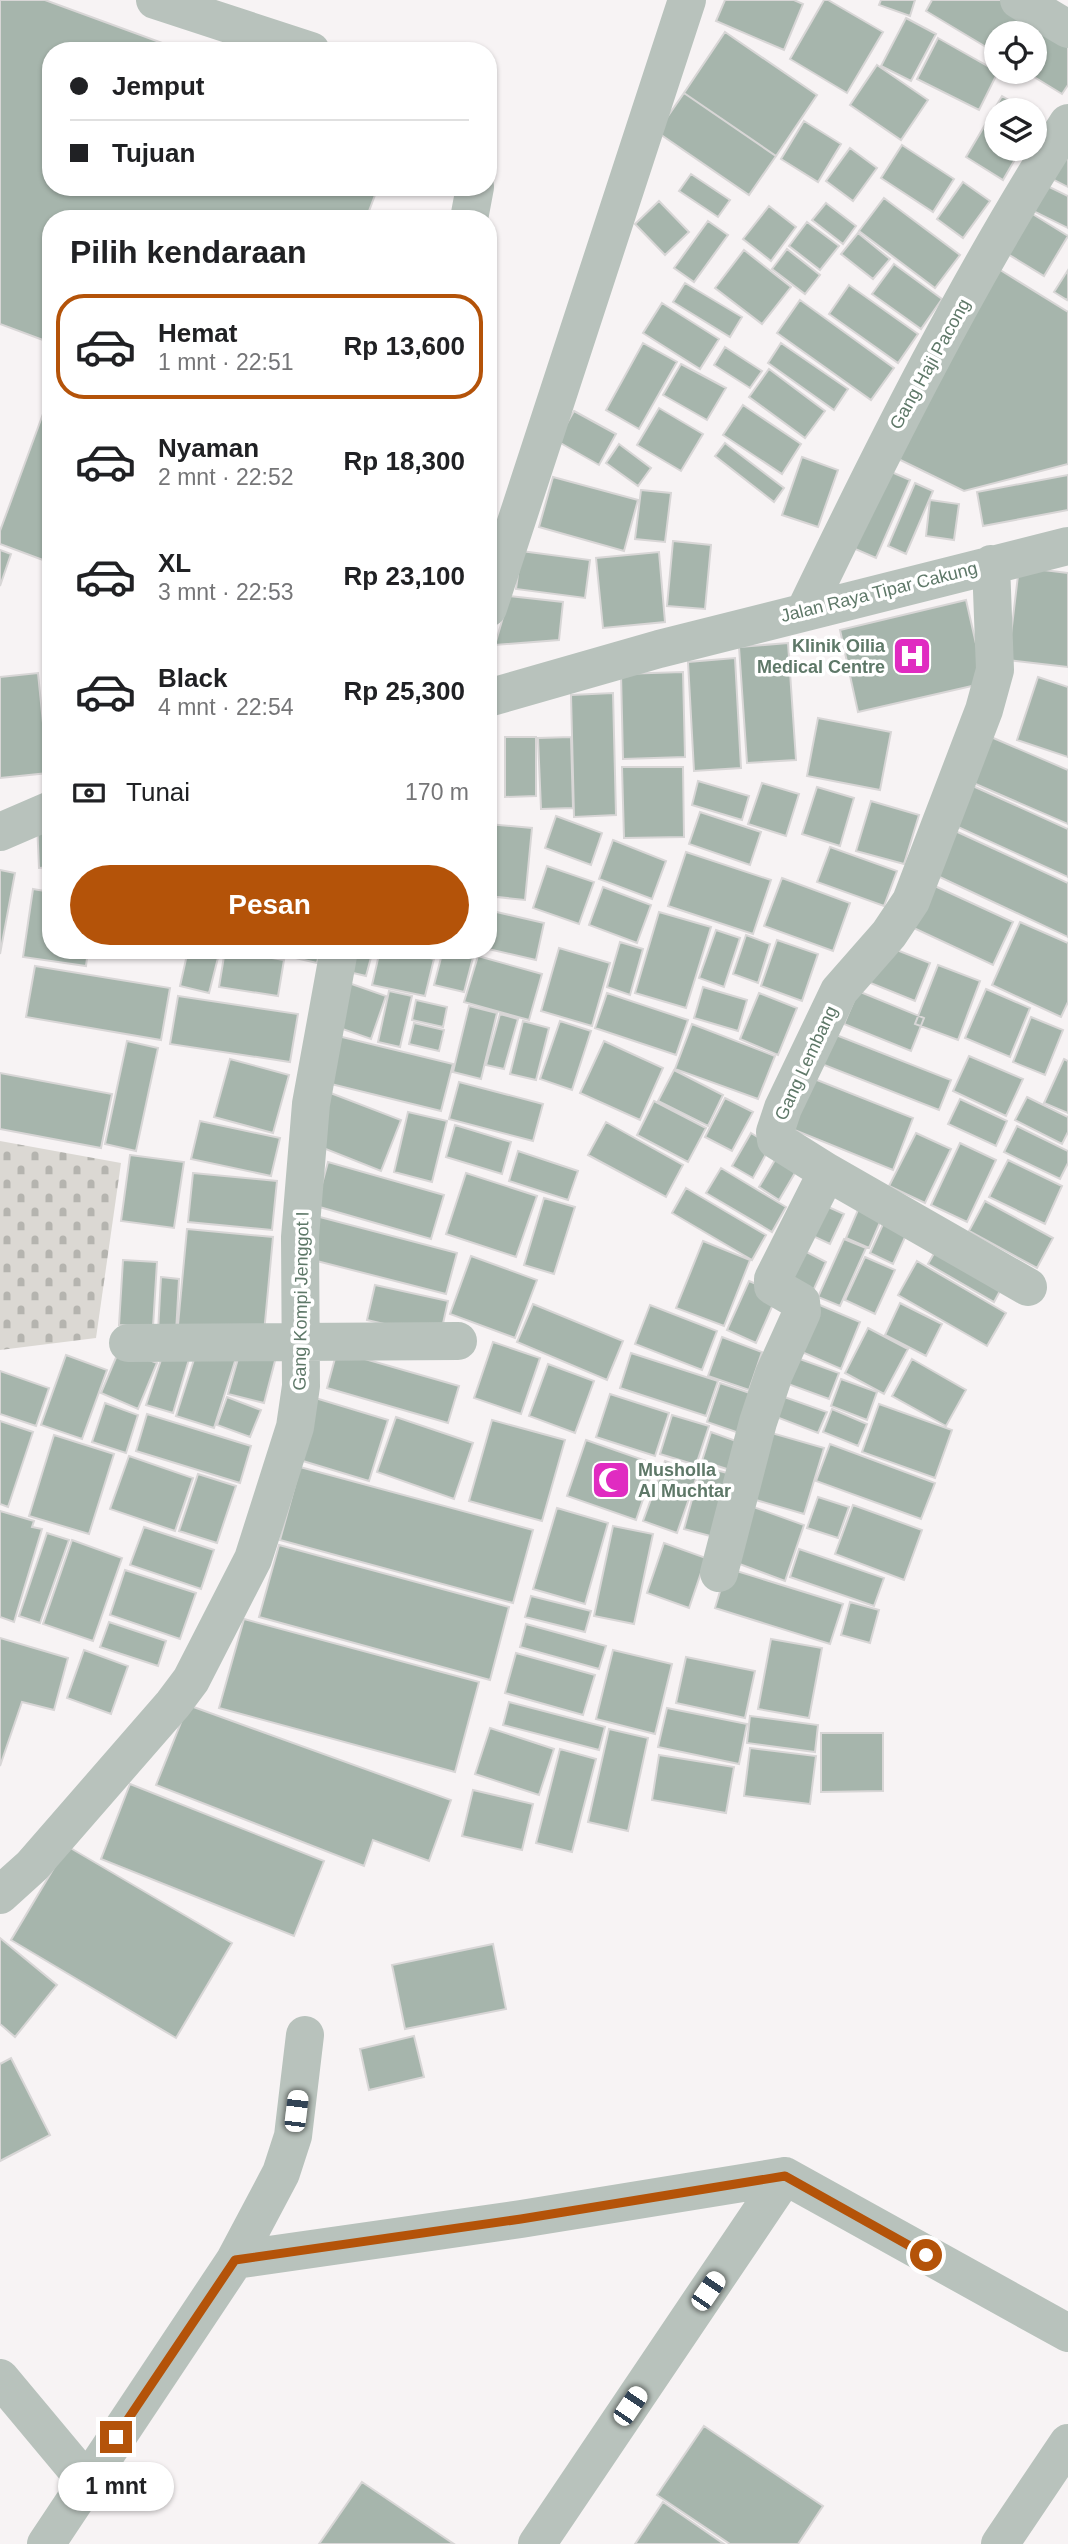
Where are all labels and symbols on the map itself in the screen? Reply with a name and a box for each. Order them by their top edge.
street label: Gang Haji Pacong [886,295,974,433]
street label: Jalan Raya Tipar Cakung [779,558,979,626]
hospital icon: Klinik Oilia Medical Centre [891,635,933,677]
place label: Klinik Oilia Medical Centre [757,636,886,677]
street label: Gang Lembang [771,1003,841,1123]
street label: Gang Kompi Jenggot I [289,1211,313,1391]
mosque icon: Musholla Al Muchtar [590,1459,632,1501]
place label: Musholla Al Muchtar [638,1460,731,1501]
car [284,2089,309,2133]
route start [910,2239,942,2271]
car [688,2268,729,2314]
car [610,2383,651,2429]
route end [100,2421,132,2453]
callout: 1 mnt [58,2462,174,2510]

